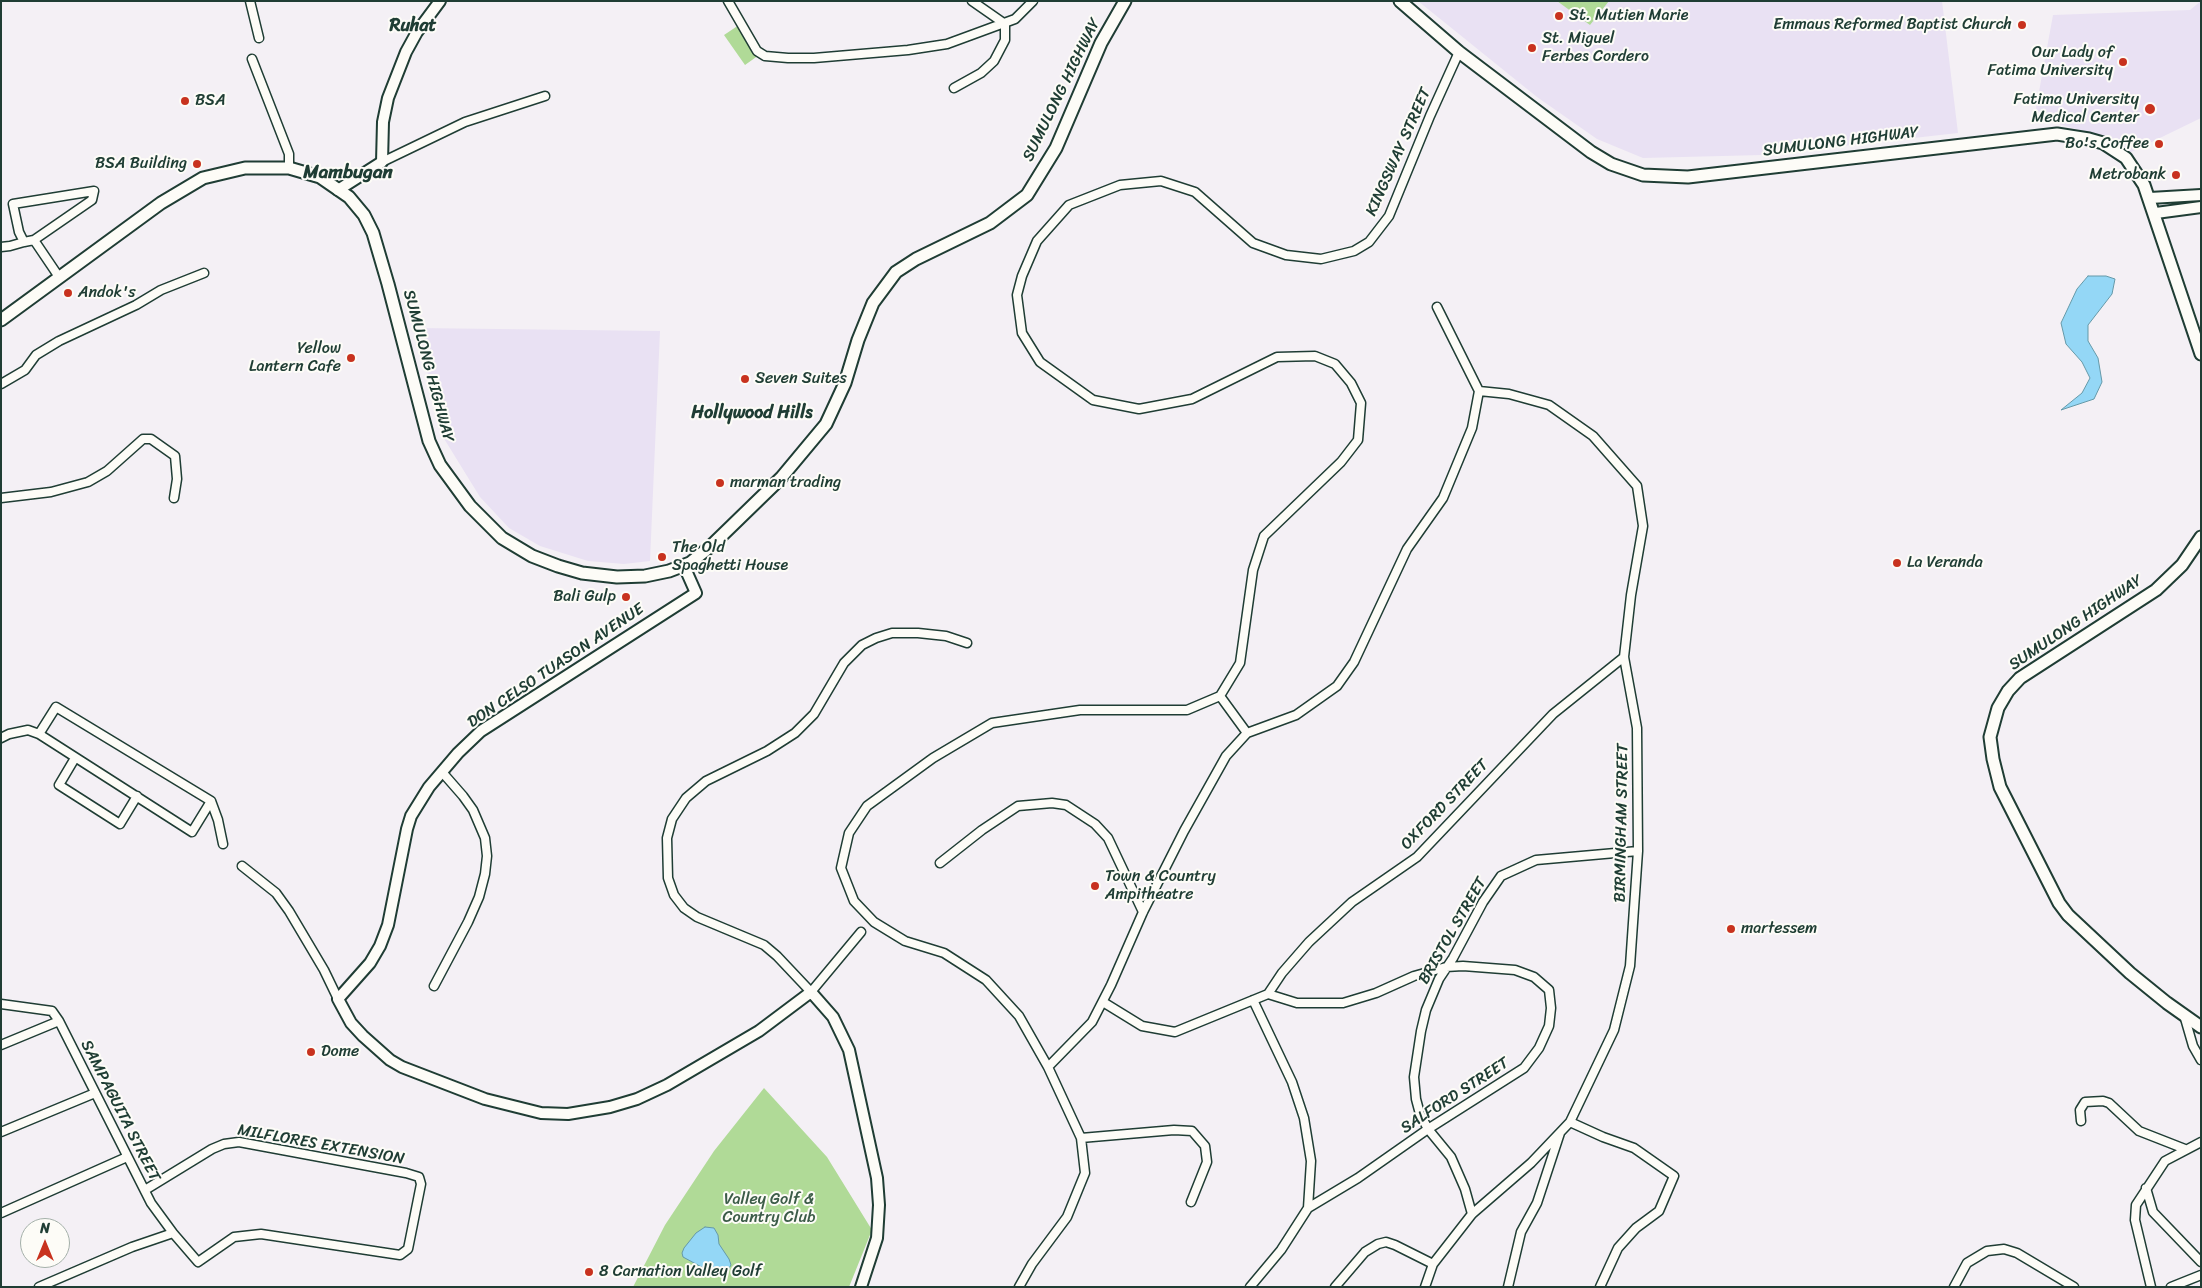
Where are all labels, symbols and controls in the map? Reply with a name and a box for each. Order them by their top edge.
place label: St. Mutien Marie [1569,6,1688,26]
marker: St. Mutien Marie [1553,10,1565,22]
district label: Ruhat [390,15,436,37]
street label: SUMULONG HIGHWAY [1019,15,1105,165]
place label: Emmaus Reformed Baptist Church [1773,15,2012,35]
marker: Emmaus Reformed Baptist Church [2016,19,2028,31]
place label: St. Miguel Ferbes Cordero [1542,29,1649,67]
marker: St. Miguel Ferbes Cordero [1526,42,1538,54]
place label: Our Lady of Fatima University [1988,43,2113,81]
marker: Our Lady of Fatima University [2117,56,2129,68]
street label: KINGSWAY STREET [1362,85,1436,219]
place label: Fatima University Medical Center [2014,90,2139,128]
place label: BSA [195,91,226,111]
marker: BSA [179,95,191,107]
marker: Fatima University Medical Center [2143,102,2157,116]
street label: SUMULONG HIGHWAY [1762,123,1920,161]
place label: Bo's Coffee [2065,134,2149,154]
marker: Bo's Coffee [2153,138,2165,150]
place label: BSA Building [95,154,187,174]
marker: BSA Building [191,158,203,170]
district label: Mambugan [303,162,393,184]
place label: Metrobank [2089,165,2166,185]
marker: Metrobank [2170,169,2182,181]
place label: Andok's [78,283,136,303]
marker: Andok's [62,287,74,299]
street label: SUMULONG HIGHWAY [398,288,458,444]
place label: Yellow Lantern Cafe [249,339,341,377]
marker: Yellow Lantern Cafe [345,352,357,364]
place label: Seven Suites [755,369,847,389]
marker: Seven Suites [739,373,751,385]
district label: Hollywood Hills [691,402,813,424]
place label: marman trading [730,473,841,493]
marker: marman trading [714,477,726,489]
place label: The Old Spaghetti House [672,538,788,576]
marker: The Old Spaghetti House [656,551,668,563]
place label: La Veranda [1907,553,1983,573]
marker: La Veranda [1891,557,1903,569]
street label: SUMULONG HIGHWAY [2006,571,2146,675]
place label: Bali Gulp [553,587,616,607]
marker: Bali Gulp [620,591,632,603]
street label: DON CELSO TUASON AVENUE [464,600,648,732]
street label: BIRMINGHAM STREET [1611,743,1633,903]
street label: OXFORD STREET [1397,756,1493,854]
place label: Town & Country Ampitheatre [1105,867,1216,905]
street label: BRISTOL STREET [1415,874,1491,988]
marker: Town & Country Ampitheatre [1089,880,1101,892]
place label: martessem [1741,919,1817,939]
marker: martessem [1725,923,1737,935]
street label: SAMPAGUITA STREET [76,1037,164,1185]
place label: Dome [321,1042,359,1062]
marker: Dome [305,1046,317,1058]
street label: SALFORD STREET [1397,1054,1513,1138]
street label: MILFLORES EXTENSION [236,1121,406,1169]
park label: Valley Golf & Country Club [723,1190,815,1228]
text: N [40,1216,50,1241]
north arrow [20,1218,70,1268]
place label: 8 Carnation Valley Golf [599,1262,762,1282]
marker: 8 Carnation Valley Golf [583,1266,595,1278]

